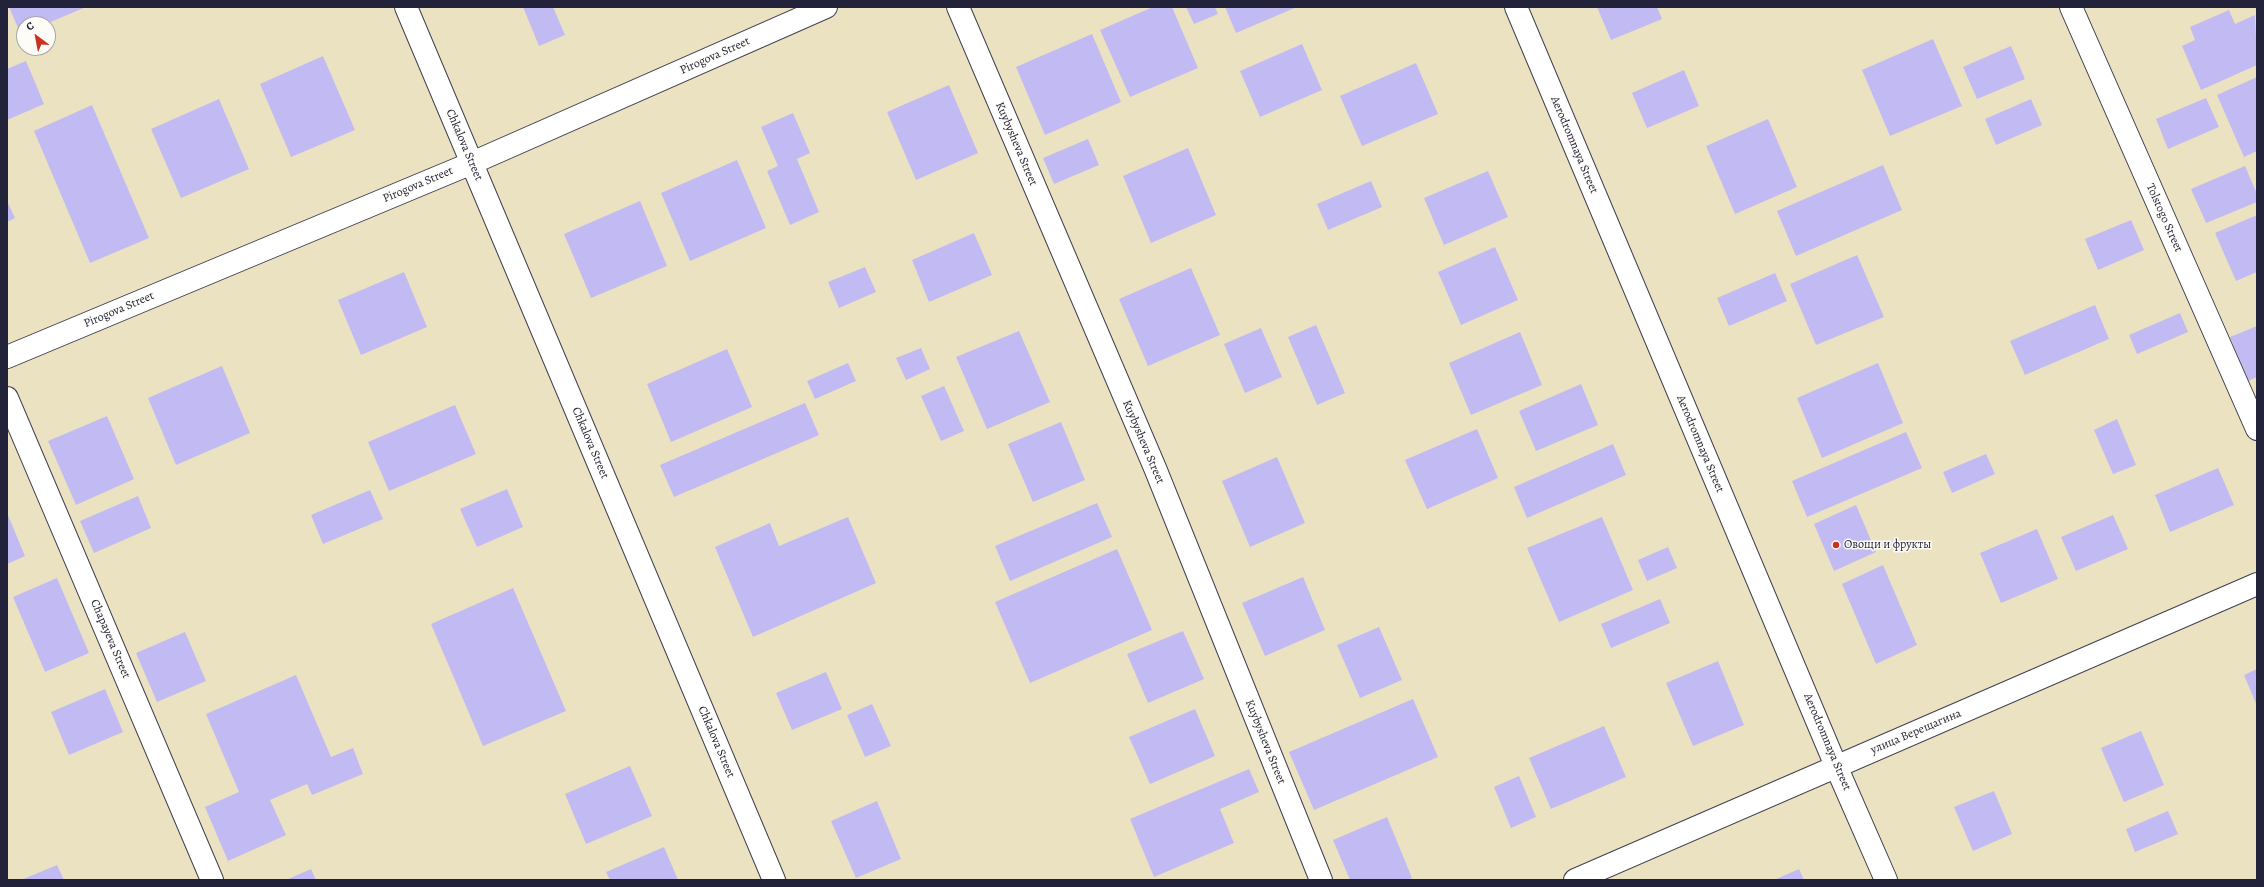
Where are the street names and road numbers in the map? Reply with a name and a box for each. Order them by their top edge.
street label: Pirogova Street [678,34,752,78]
street label: Aerodromnaya Street [1547,94,1601,196]
street label: Kuybysheva Street [992,100,1040,188]
street label: Chkalova Street [442,107,486,183]
street label: Pirogova Street [381,164,455,206]
street label: Tolstogo Street [2143,182,2185,254]
street label: Pirogova Street [82,289,156,331]
street label: Aerodromnaya Street [1673,393,1727,495]
street label: Kuybysheva Street [1119,398,1167,486]
street label: Chkalova Street [568,405,612,481]
street label: Chapayeva Street [87,597,133,681]
street label: Aerodromnaya Street [1800,691,1854,793]
street label: Kuybysheva Street [1242,698,1288,786]
street label: Chkalova Street [694,704,738,780]
street label: улица Верещагина [1868,706,1964,758]

